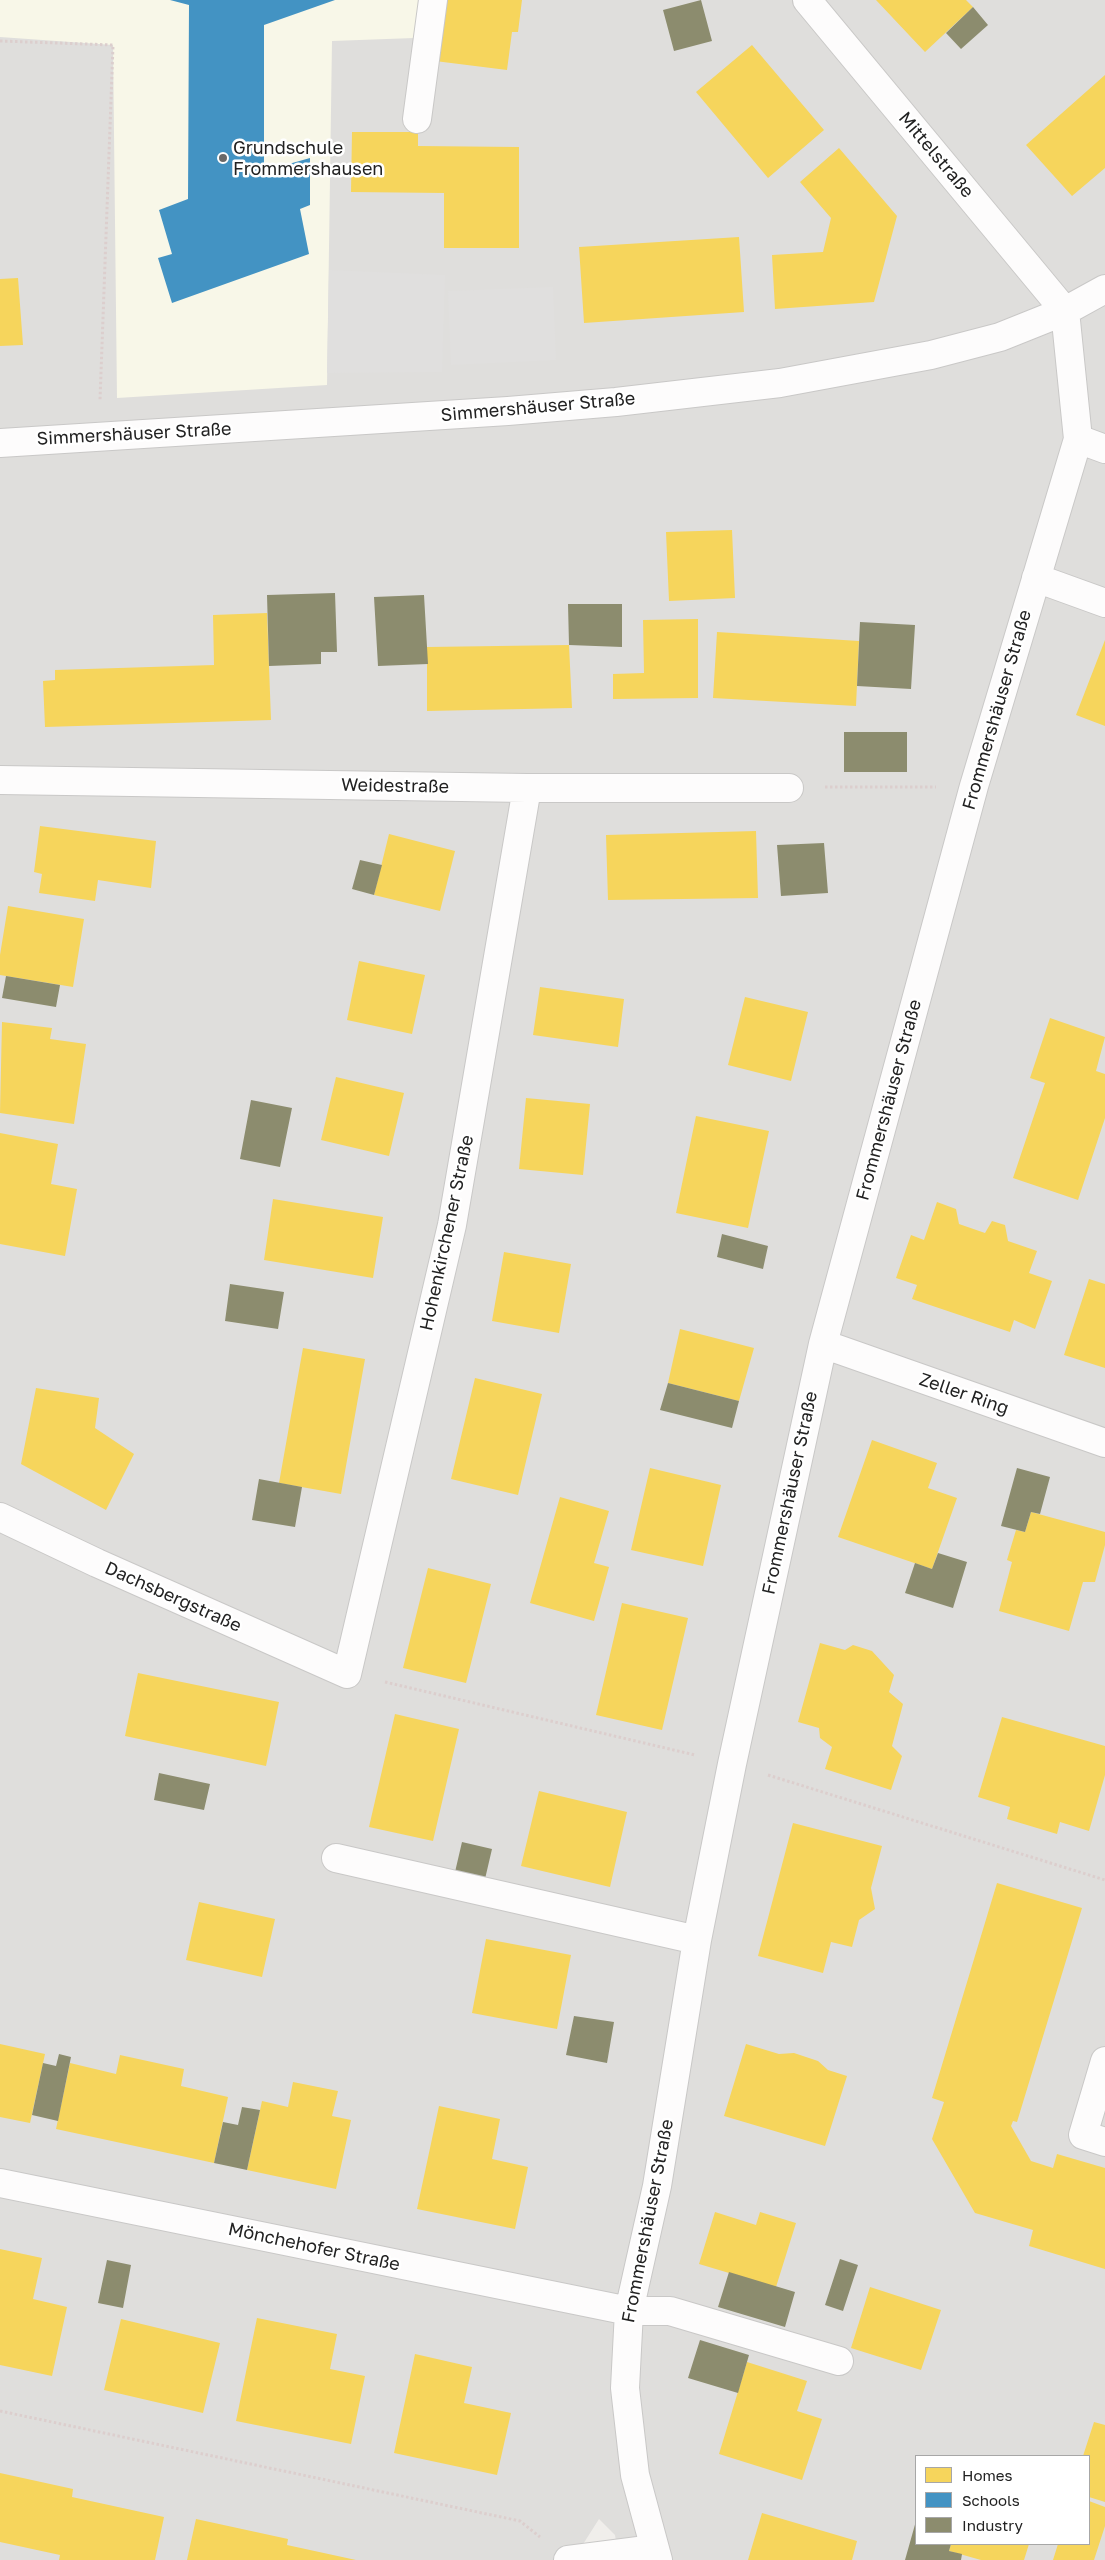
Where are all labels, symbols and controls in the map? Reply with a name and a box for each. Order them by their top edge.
street label: Mittelstraße [894,108,978,202]
place label: Grundschule Frommershausen [233,137,383,180]
marker: Grundschule Frommershausen [217,152,229,164]
street label: Simmershäuser Straße [440,388,636,426]
street label: Simmershäuser Straße [36,418,232,450]
street label: Frommershäuser Straße [958,607,1036,813]
street label: Weidestraße [341,774,449,798]
street label: Frommershäuser Straße [852,997,926,1203]
street label: Hohenkirchener Straße [416,1133,478,1333]
street label: Zeller Ring [916,1369,1012,1419]
street label: Frommershäuser Straße [758,1389,822,1597]
street label: Dachsbergstraße [101,1557,245,1637]
street label: Frommershäuser Straße [618,2117,678,2325]
street label: Mönchehofer Straße [226,2218,402,2276]
legend [915,2455,1090,2545]
text: Homes [962,2466,1012,2484]
text: Schools [962,2491,1020,2509]
text: Industry [962,2516,1023,2534]

